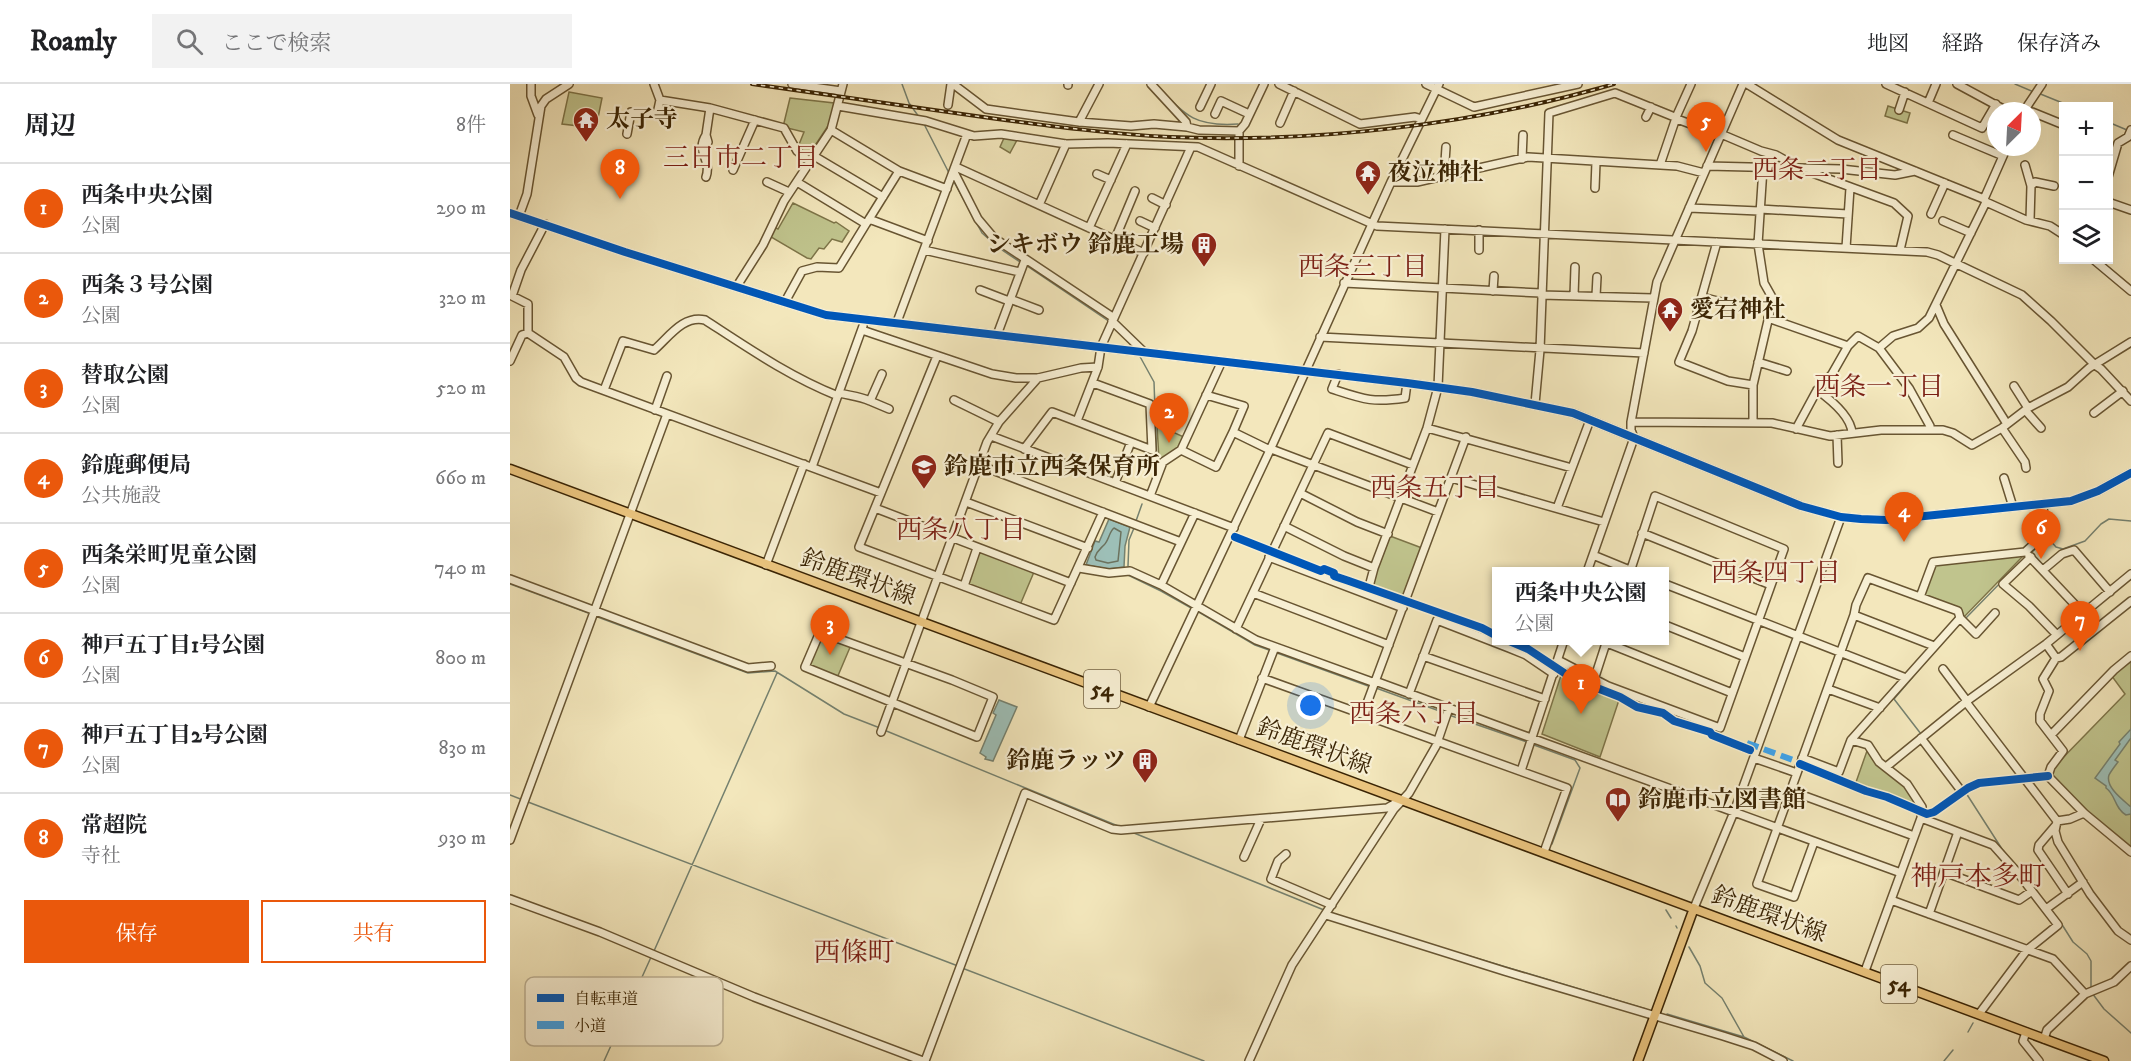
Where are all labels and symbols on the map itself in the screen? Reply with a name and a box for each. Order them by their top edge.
north arrow [1987,102,2041,156]
pin: 5 [1686,103,1726,152]
temple icon: 太子寺 [571,105,601,143]
place label: 太子寺 [606,105,678,135]
district label: 三日市二丁目 [663,142,819,175]
pin: 8 [600,150,640,199]
district label: 西条二丁目 [1752,154,1882,187]
temple icon: 夜泣神社 [1353,158,1383,196]
place label: 夜泣神社 [1388,158,1484,188]
place label: シキボウ 鈴鹿工場 [987,230,1184,260]
building icon: シキボウ 鈴鹿工場 [1189,230,1219,268]
district label: 西条三丁目 [1298,251,1428,284]
temple icon: 愛宕神社 [1655,295,1685,333]
place label: 愛宕神社 [1690,295,1786,325]
district label: 西条一丁目 [1814,371,1944,404]
pin: 2 [1150,394,1188,443]
school or university icon: 鈴鹿市立西条保育所 [909,452,939,490]
place label: 鈴鹿市立西条保育所 [944,452,1160,482]
district label: 西条五丁目 [1370,472,1500,505]
pin: 4 [1884,492,1924,542]
pin: 6 [2022,510,2060,559]
district label: 西条八丁目 [896,514,1026,547]
street label: 鈴鹿環状線 [796,543,920,613]
district label: 西条四丁目 [1711,557,1841,590]
pin: 7 [2060,602,2100,651]
pin: 3 [810,606,850,655]
pin: 1 [1562,664,1600,714]
road number: 54 [1084,670,1120,708]
your location [1296,691,1325,720]
district label: 西条六丁目 [1349,698,1479,731]
street label: 鈴鹿環状線 [1252,712,1376,782]
place label: 鈴鹿ラッツ [1006,746,1126,776]
building icon: 鈴鹿ラッツ [1130,746,1160,784]
library icon: 鈴鹿市立図書館 [1603,785,1633,823]
place label: 鈴鹿市立図書館 [1638,785,1806,815]
district label: 神戸本多町 [1911,860,2046,894]
street label: 鈴鹿環状線 [1707,880,1831,950]
district label: 西條町 [814,936,895,970]
road number: 54 [1881,965,1917,1003]
legend [525,977,723,1046]
text: 自転車道 [574,989,638,1009]
text: 小道 [574,1016,606,1036]

